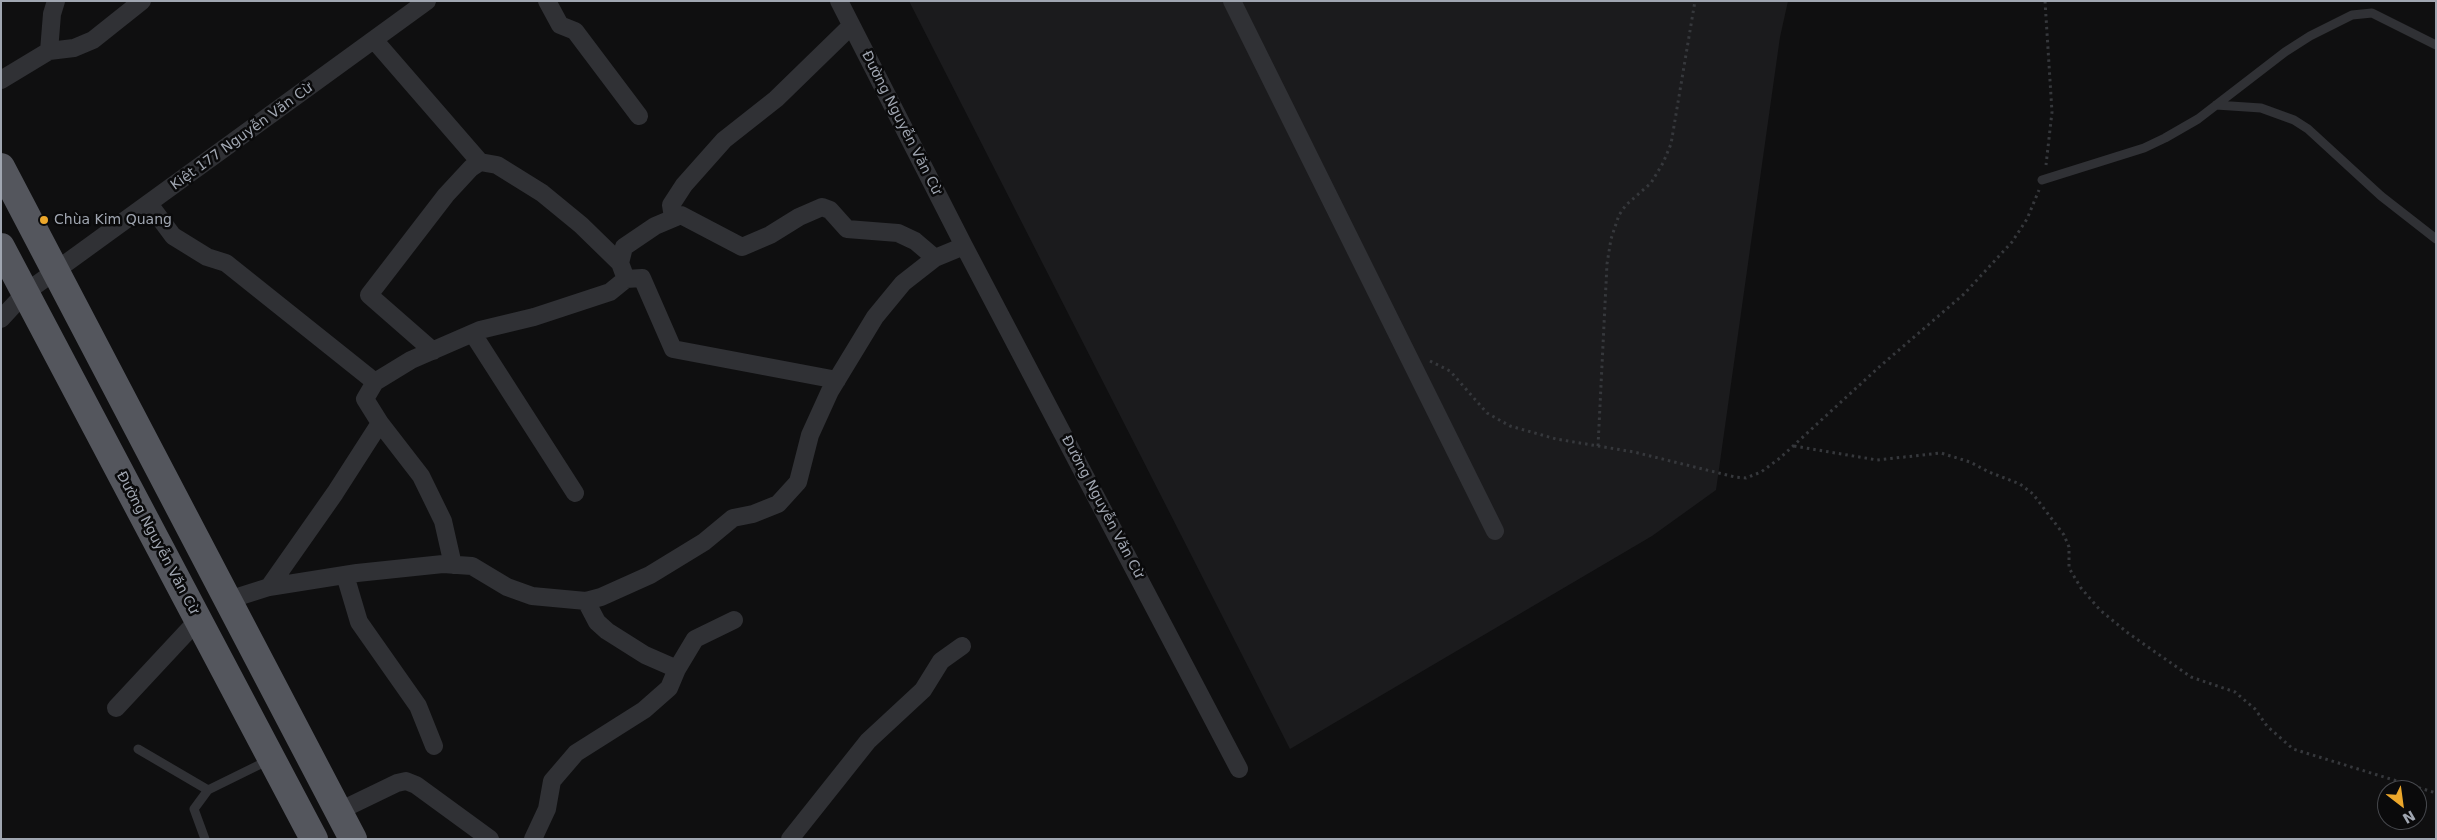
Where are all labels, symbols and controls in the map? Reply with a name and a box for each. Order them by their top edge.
street label: Đường Nguyễn Văn Cừ [857,48,945,198]
street label: Kiệt 177 Nguyễn Văn Cừ [168,80,316,194]
place label: Chùa Kim Quang [54,212,172,228]
marker: Chùa Kim Quang [38,214,50,226]
street label: Đường Nguyễn Văn Cừ [1057,433,1147,581]
street label: Đường Nguyễn Văn Cừ [112,469,202,617]
north arrow [2377,780,2427,830]
text: N [2400,807,2418,827]

